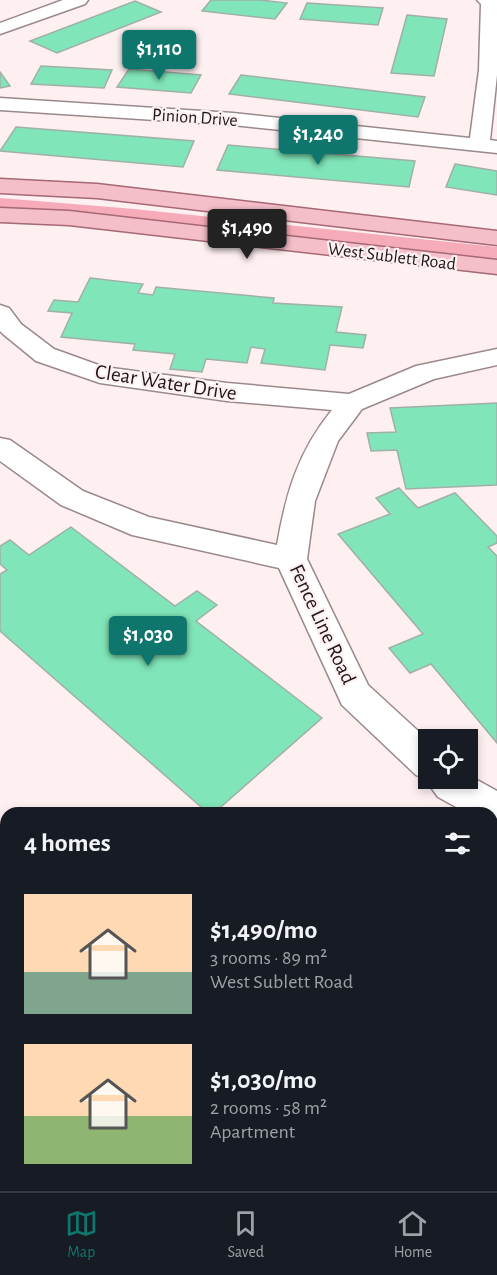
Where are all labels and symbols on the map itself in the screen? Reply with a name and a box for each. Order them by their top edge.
pin: $1,110 [110,30,208,81]
street label: Pinion Drive [152,106,238,130]
pin: $1,240 [269,115,367,166]
pin: $1,490 [198,209,296,260]
street label: West Sublett Road [327,240,457,274]
street label: Clear Water Drive [94,361,238,404]
street label: Fence Line Road [286,561,360,688]
pin: $1,030 [99,616,197,667]

